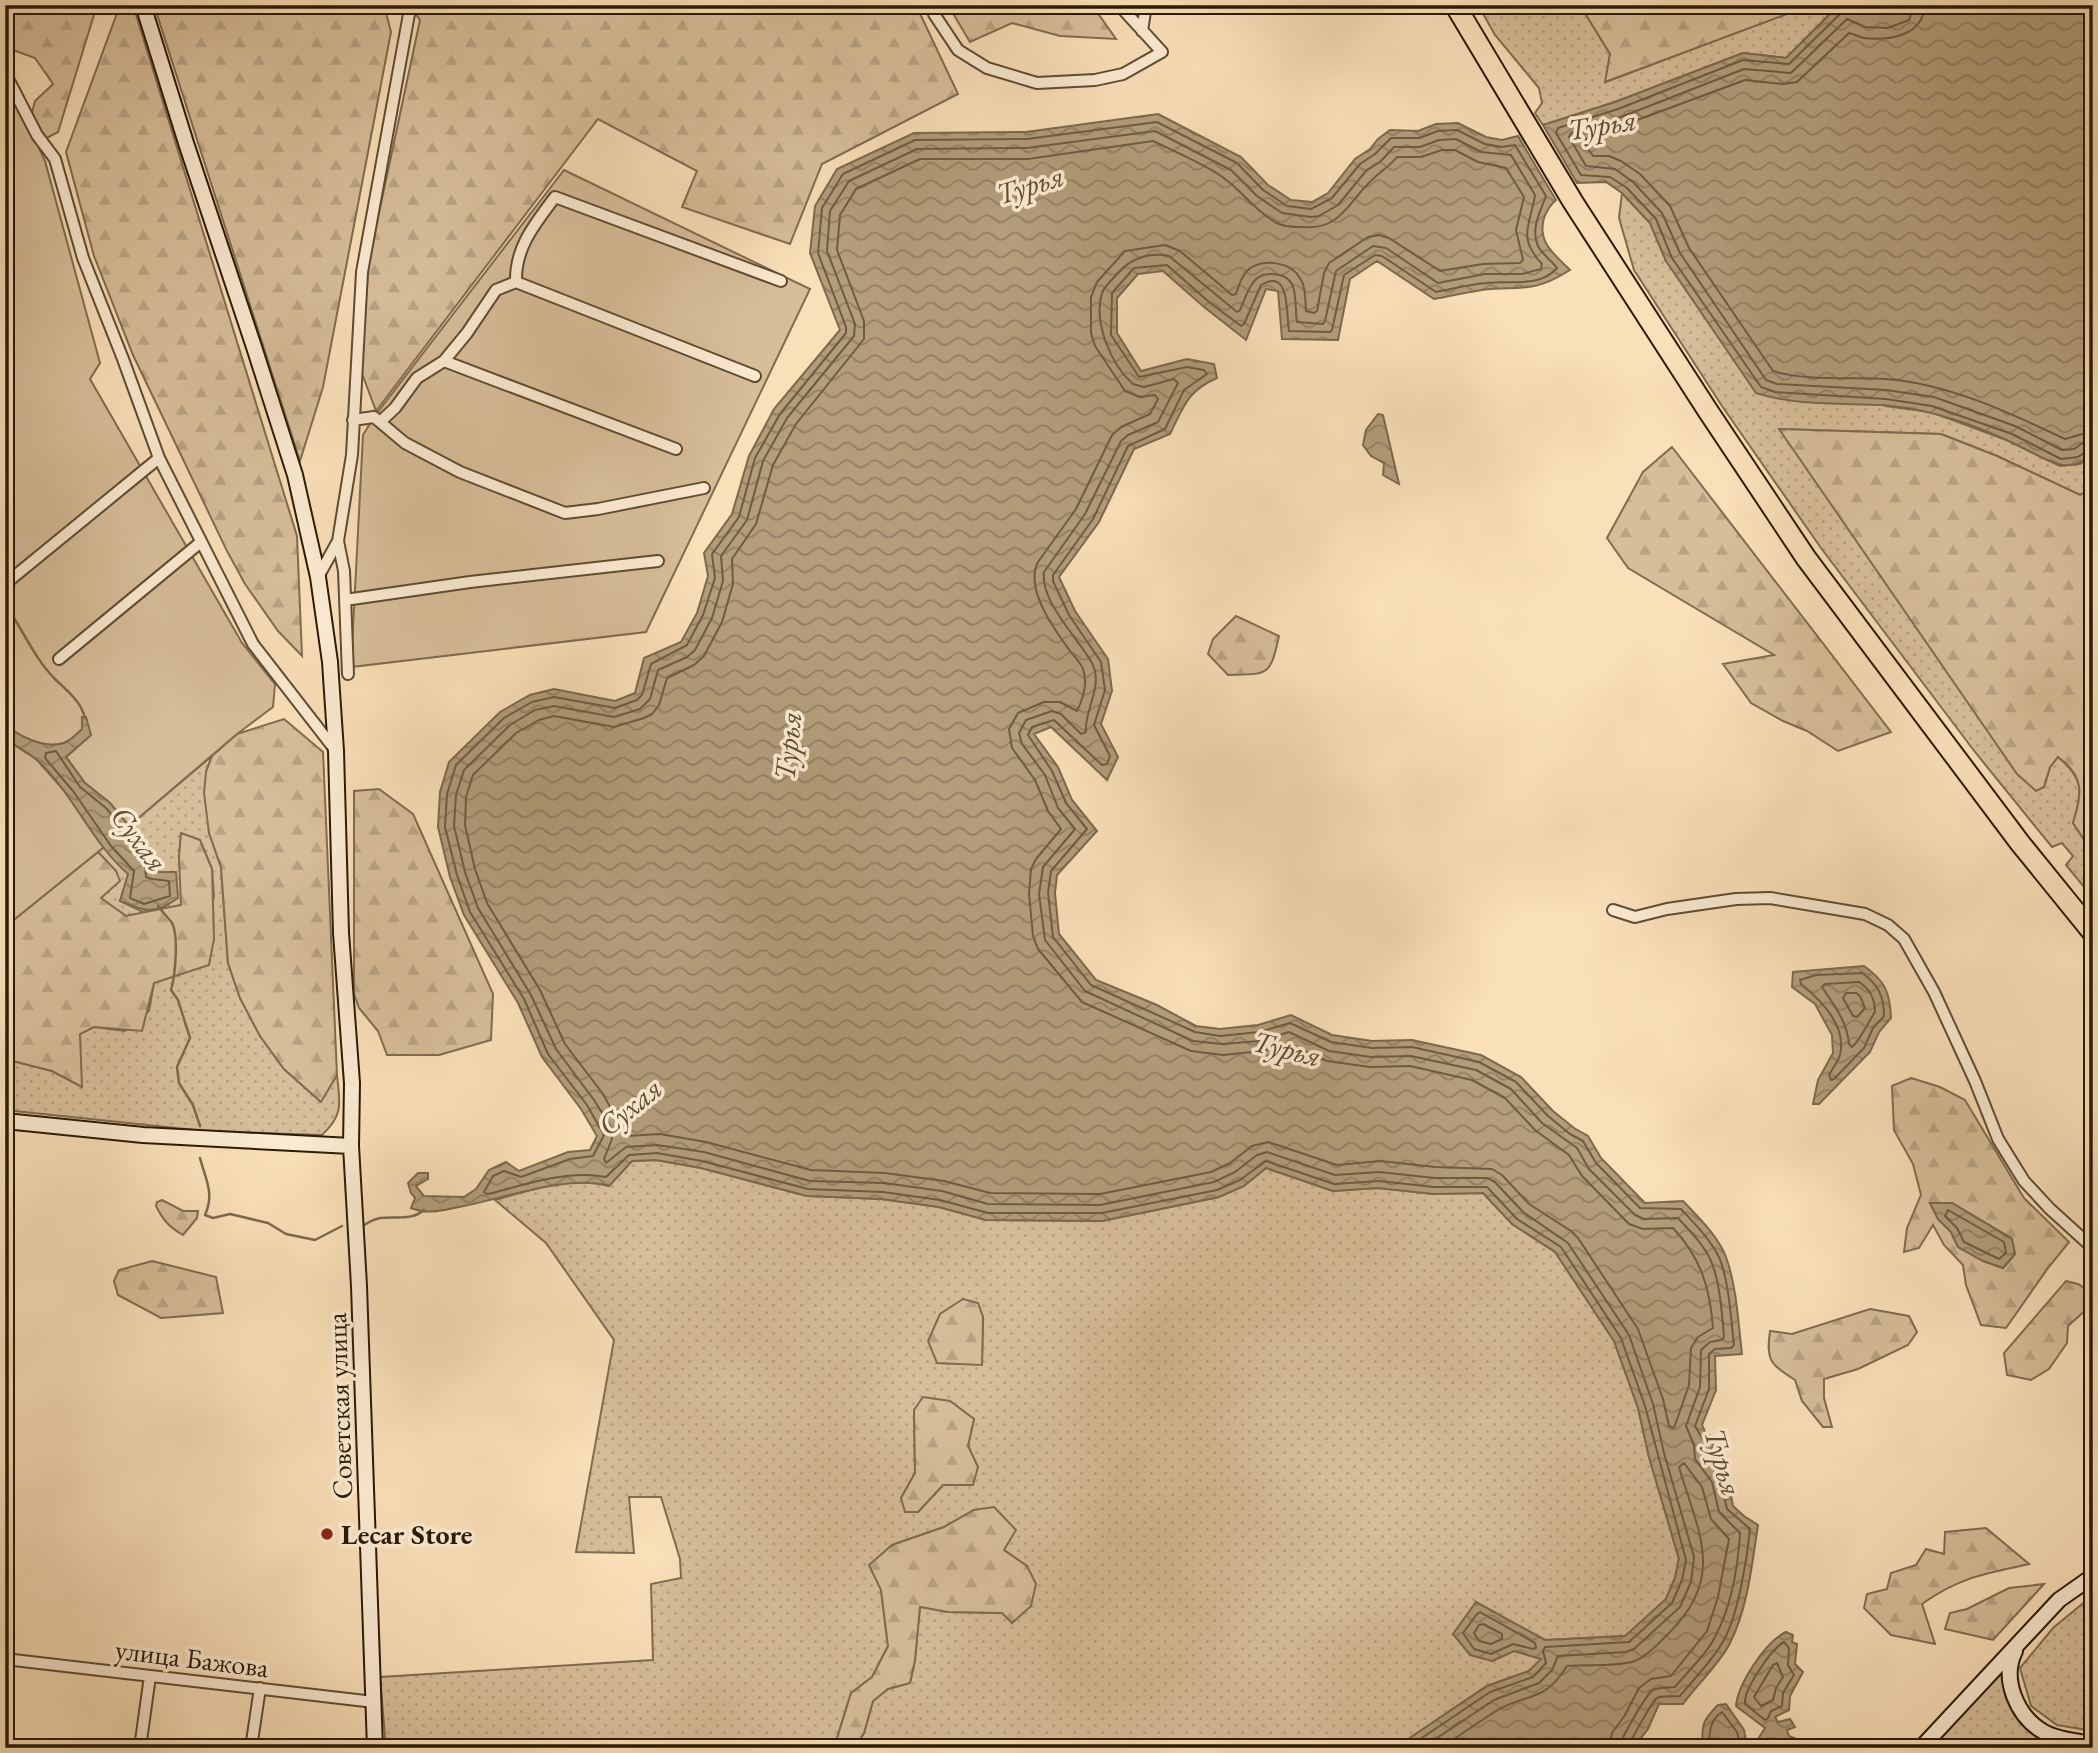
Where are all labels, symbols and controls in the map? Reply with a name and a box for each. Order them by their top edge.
water label: Турья [1565,100,1639,149]
water label: Турья [991,156,1069,213]
water label: Турья [765,710,811,782]
water label: Сухая [102,798,177,879]
water label: Турья [1249,1021,1325,1076]
water label: Сухая [589,1069,670,1145]
street label: Советская улица [318,1311,360,1500]
water label: Турья [1695,1423,1752,1500]
place label: Lecar Store [341,1516,472,1552]
marker: Lecar Store [319,1526,335,1542]
street label: улица Бажова [113,1631,272,1685]

